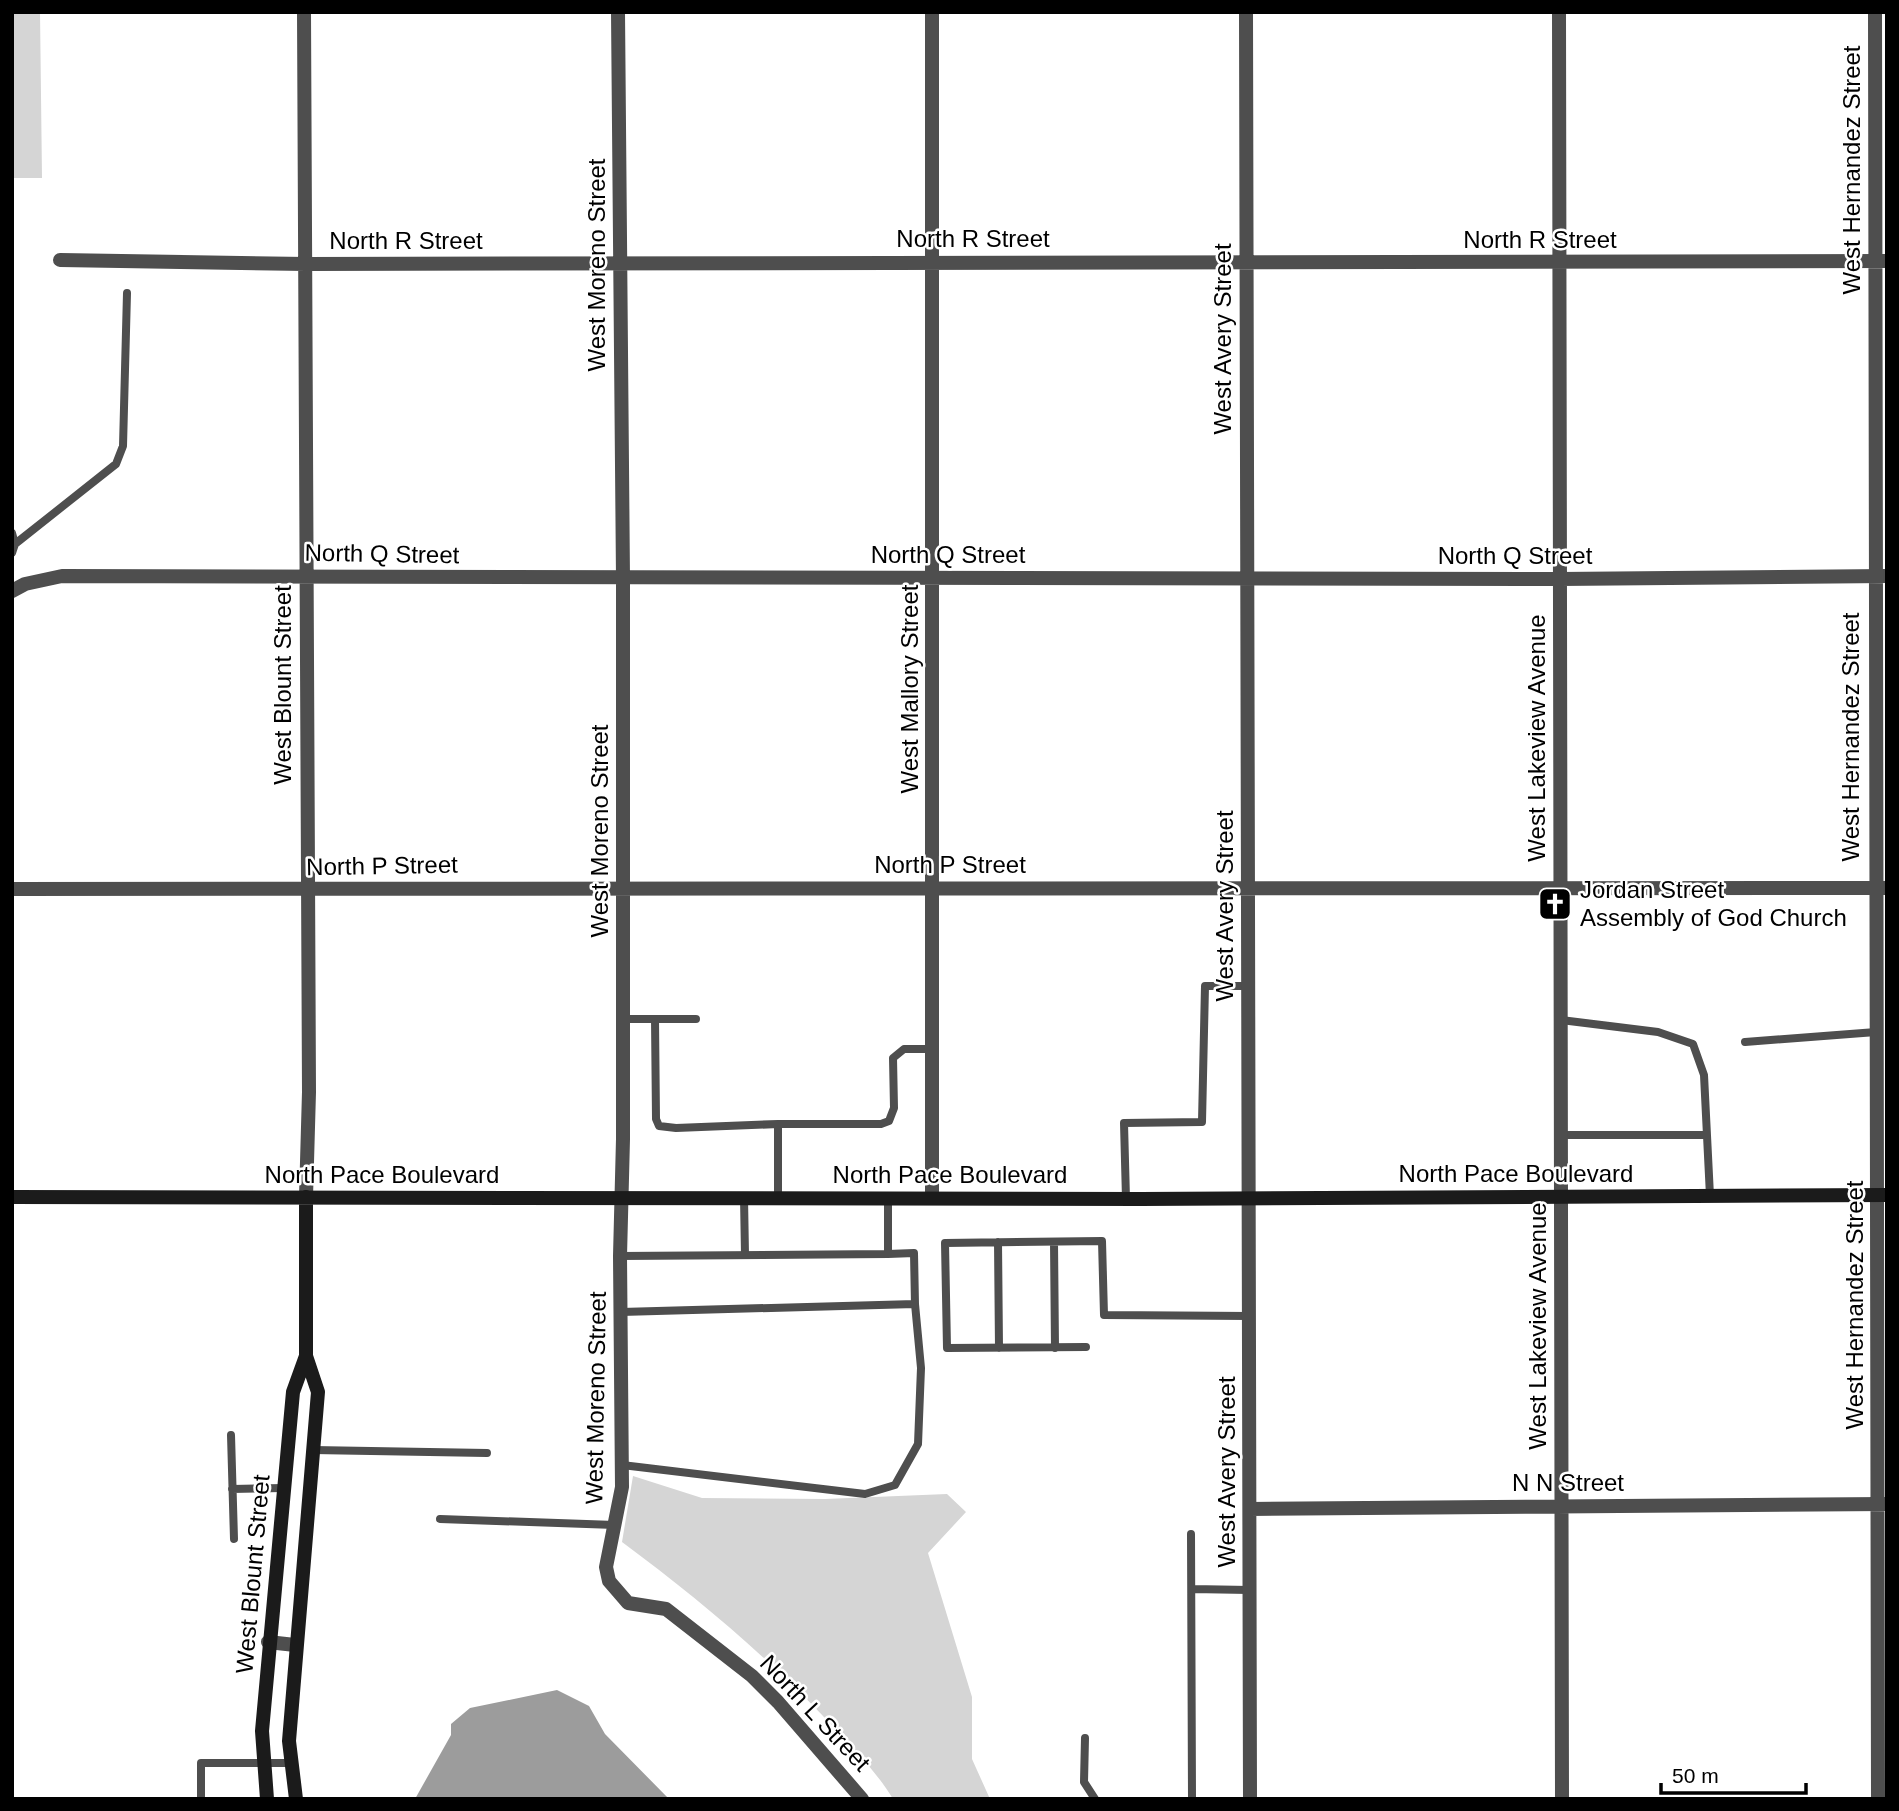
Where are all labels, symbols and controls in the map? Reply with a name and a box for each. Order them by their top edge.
street label: West Hernandez Street [1838,45,1865,295]
street label: West Moreno Street [583,158,610,371]
street label: North R Street [896,225,1050,252]
street label: North R Street [1463,226,1617,253]
street label: North R Street [329,227,483,254]
street label: West Avery Street [1209,243,1236,435]
street label: North Q Street [304,539,460,568]
street label: North Q Street [871,541,1026,568]
street label: North Q Street [1438,542,1593,569]
street label: West Mallory Street [896,584,923,793]
street label: West Blount Street [269,585,296,785]
street label: West Hernandez Street [1837,612,1864,862]
street label: West Lakeview Avenue [1523,614,1550,862]
street label: West Moreno Street [586,724,613,937]
street label: West Avery Street [1211,810,1238,1002]
street label: North P Street [306,851,458,880]
street label: North P Street [874,851,1026,878]
place label: Jordan Street Assembly of God Church [1580,876,1847,931]
church icon: Jordan Street Assembly of God Church [1536,885,1574,923]
street label: North Pace Boulevard [1399,1160,1633,1187]
street label: North Pace Boulevard [265,1161,499,1188]
street label: North Pace Boulevard [833,1161,1067,1188]
street label: West Hernandez Street [1841,1180,1868,1430]
street label: West Lakeview Avenue [1524,1202,1551,1450]
street label: West Moreno Street [580,1291,611,1505]
street label: West Avery Street [1213,1376,1240,1568]
street label: N N Street [1512,1469,1624,1496]
street label: West Blount Street [230,1473,275,1675]
street label: North L Street [755,1649,876,1776]
scale bar [1661,1752,1806,1796]
text: 50 m [1672,1764,1719,1787]

